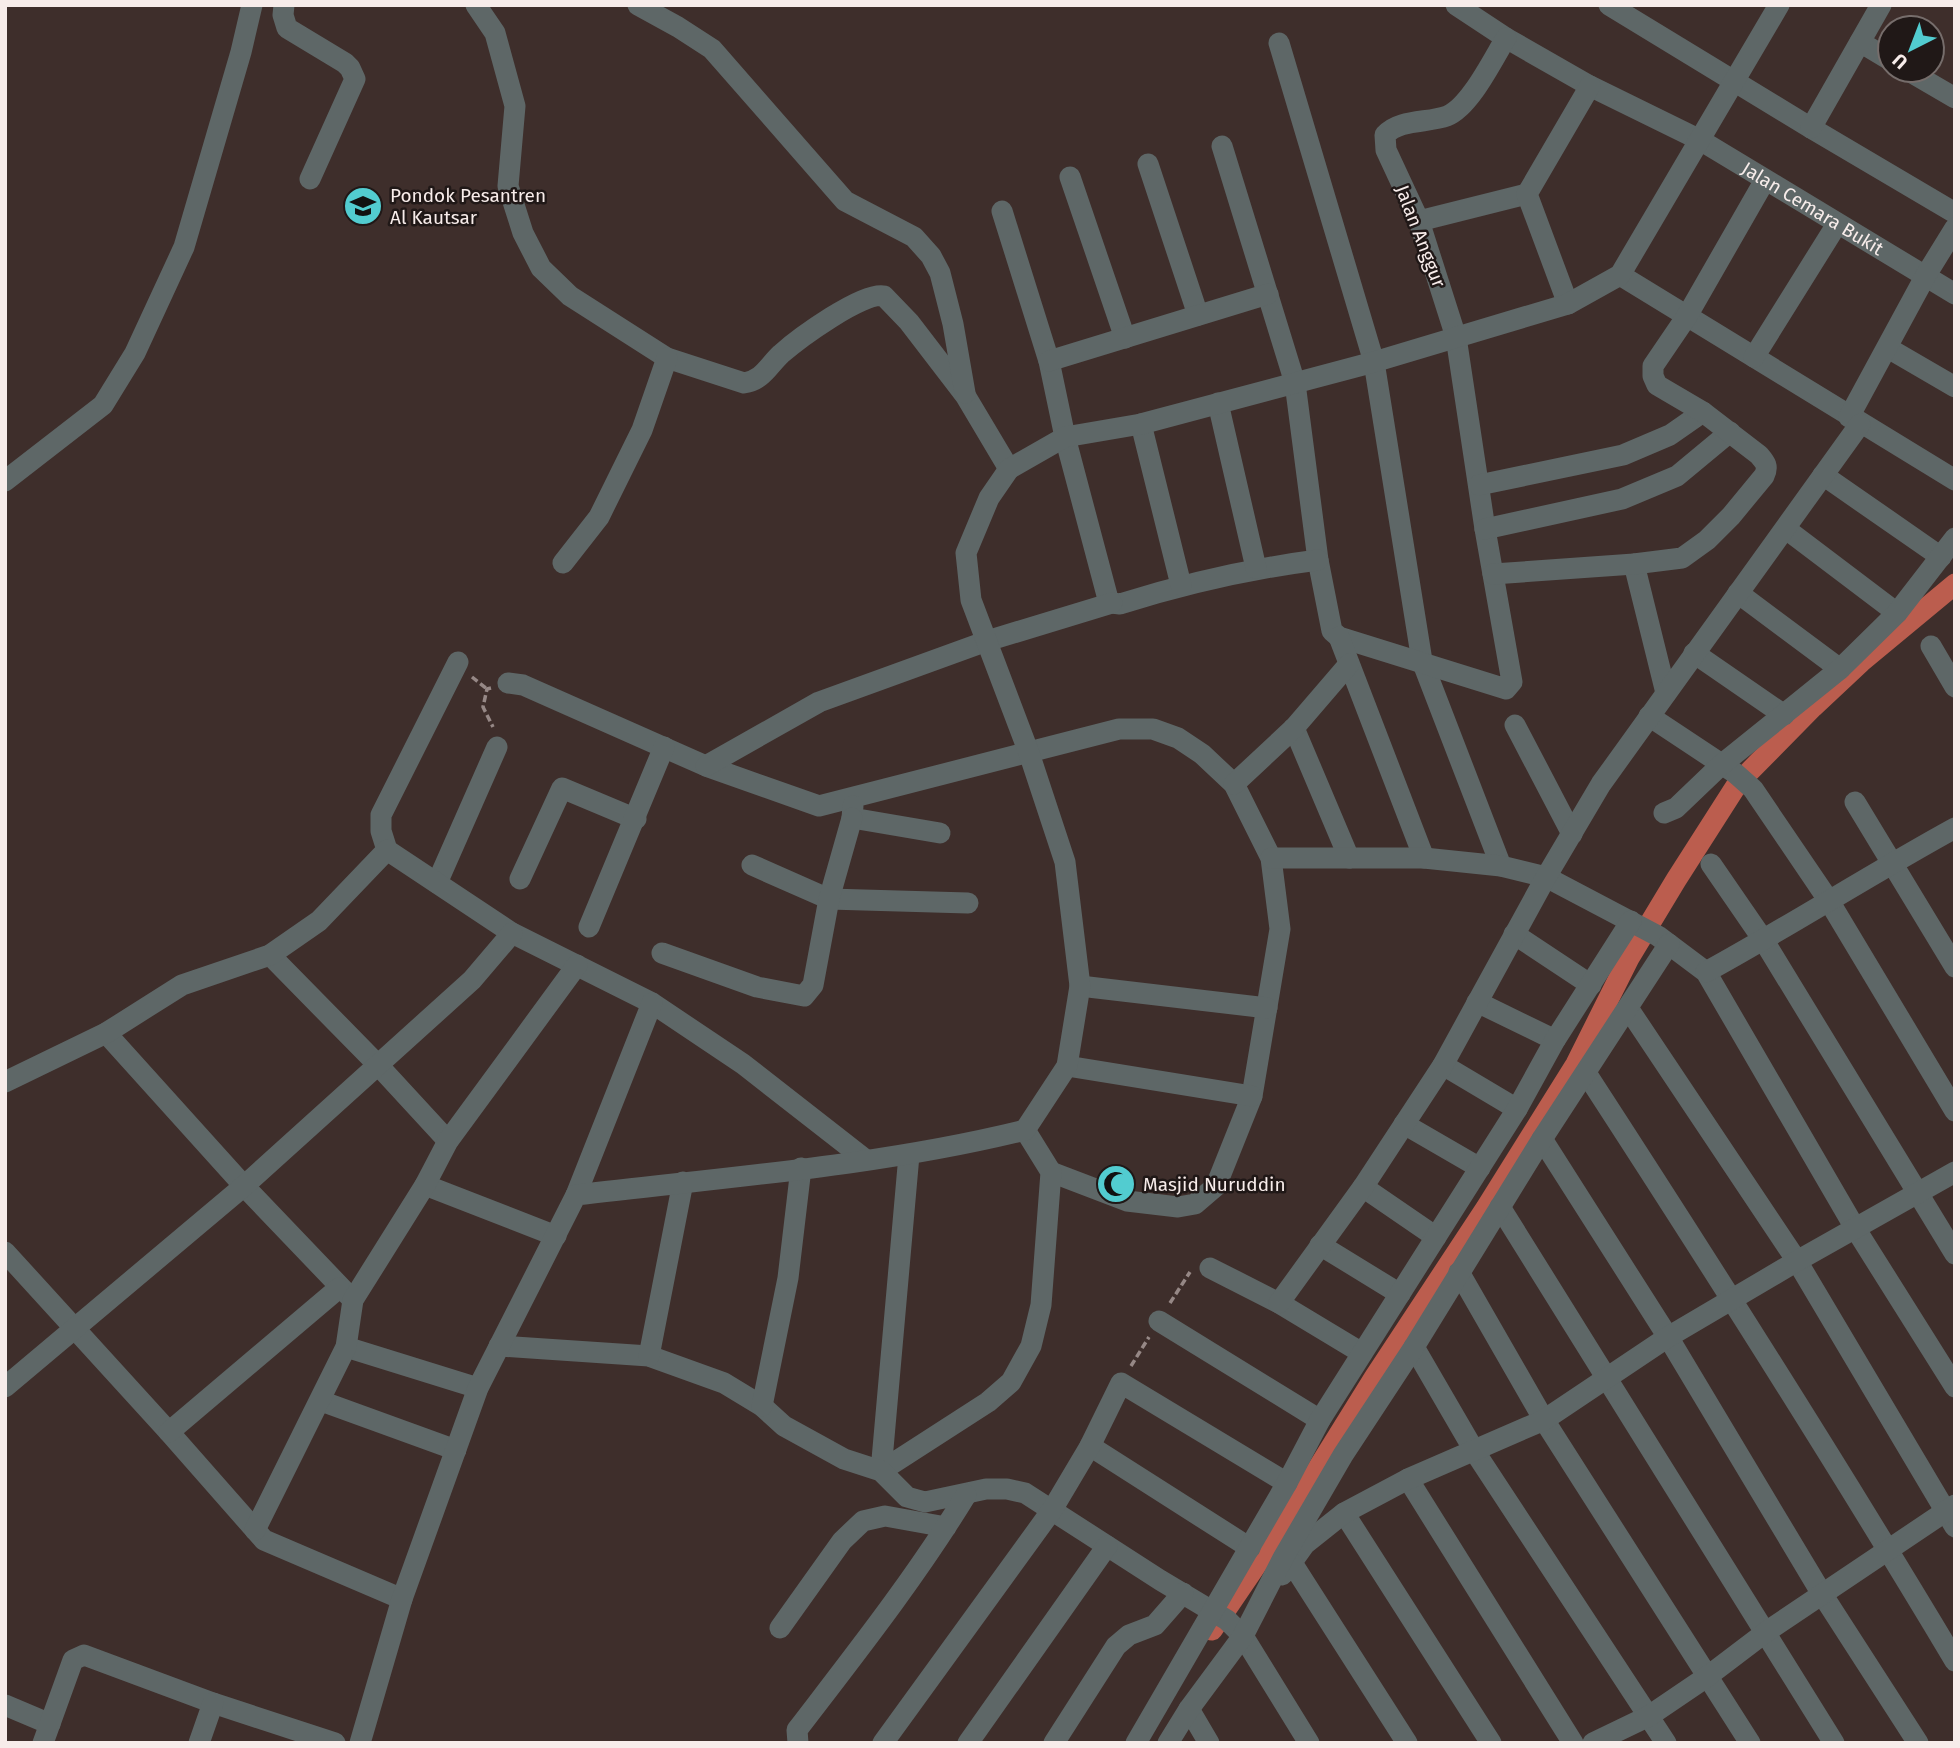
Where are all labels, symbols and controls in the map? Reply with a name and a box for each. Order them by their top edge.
north arrow [1876,14,1946,84]
text: U [1888,49,1912,74]
street label: Jalan Cemara Bukit [1737,157,1888,260]
street label: Jalan Anggur [1390,182,1451,291]
place label: Pondok Pesantren Al Kautsar [390,184,546,229]
school or university icon: Pondok Pesantren Al Kautsar [342,185,384,227]
mosque icon: Masjid Nuruddin [1095,1163,1137,1205]
place label: Masjid Nuruddin [1143,1173,1286,1196]

